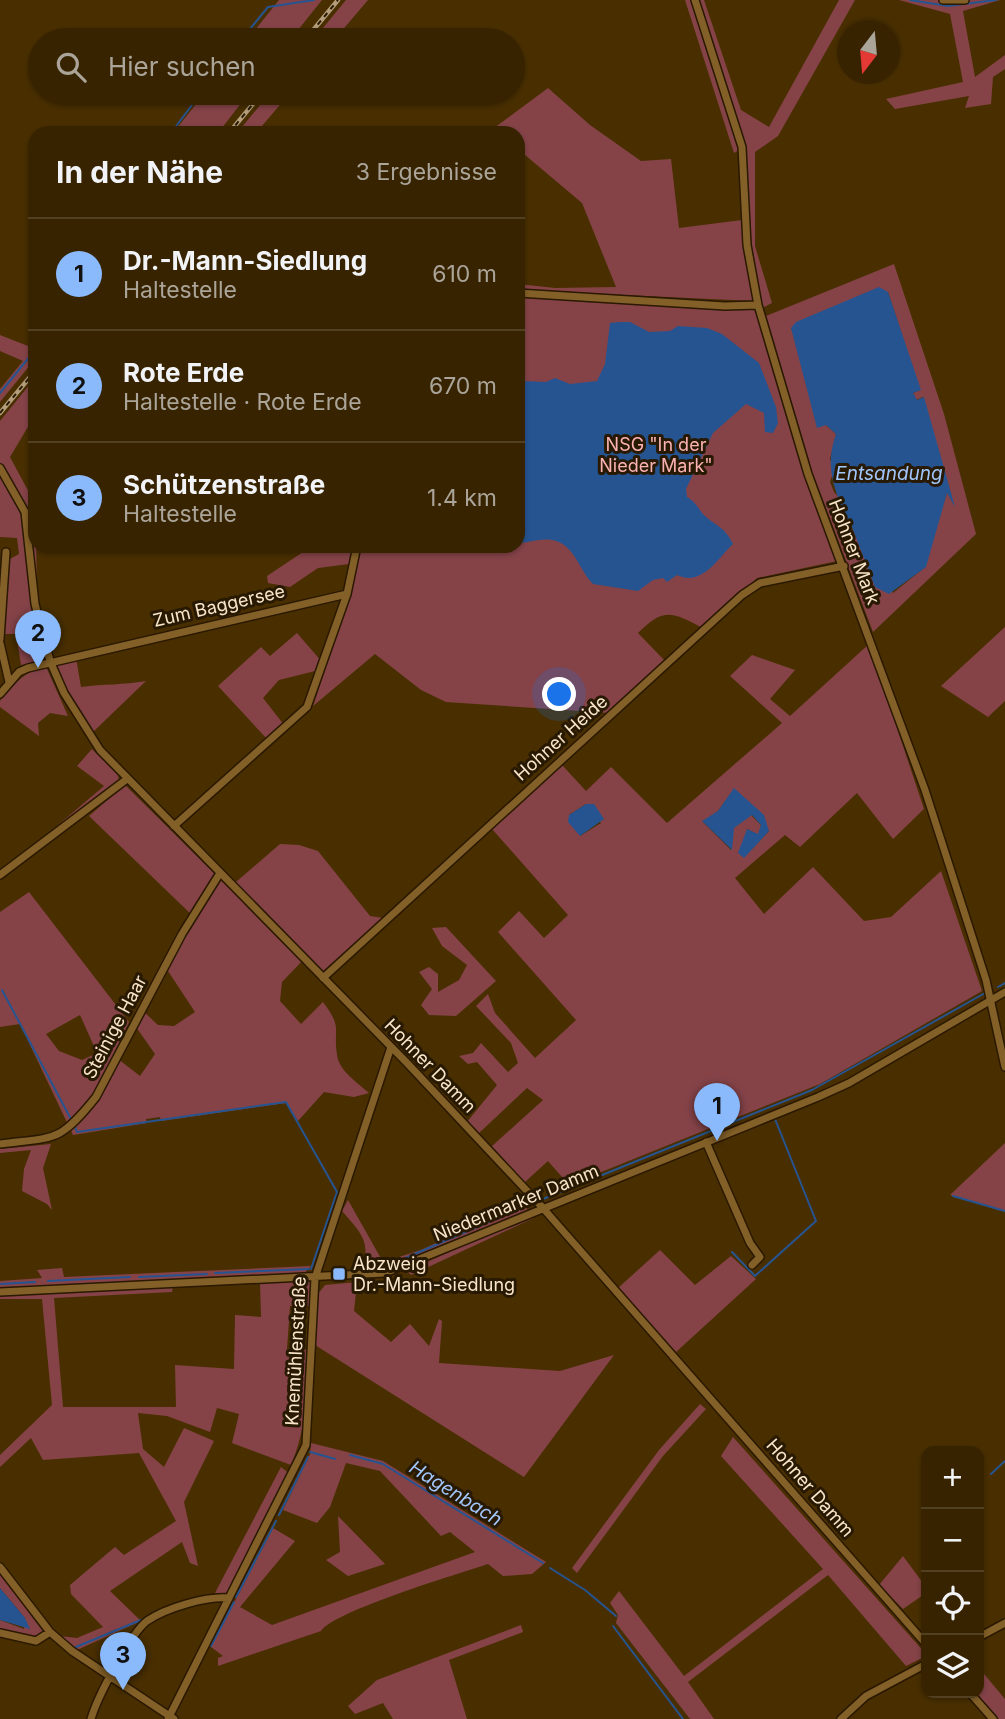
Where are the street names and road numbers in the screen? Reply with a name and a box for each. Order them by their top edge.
street label: Hohner Mark [825,496,884,608]
street label: Zum Baggersee [151,580,287,631]
street label: Hohner Heide [510,691,611,785]
street label: Steinige Haar [79,971,151,1082]
street label: Hohner Damm [380,1014,480,1117]
street label: Niedermarker Damm [430,1160,602,1245]
street label: Knemühlenstraße [281,1276,310,1426]
street label: Hohner Damm [762,1435,858,1541]

